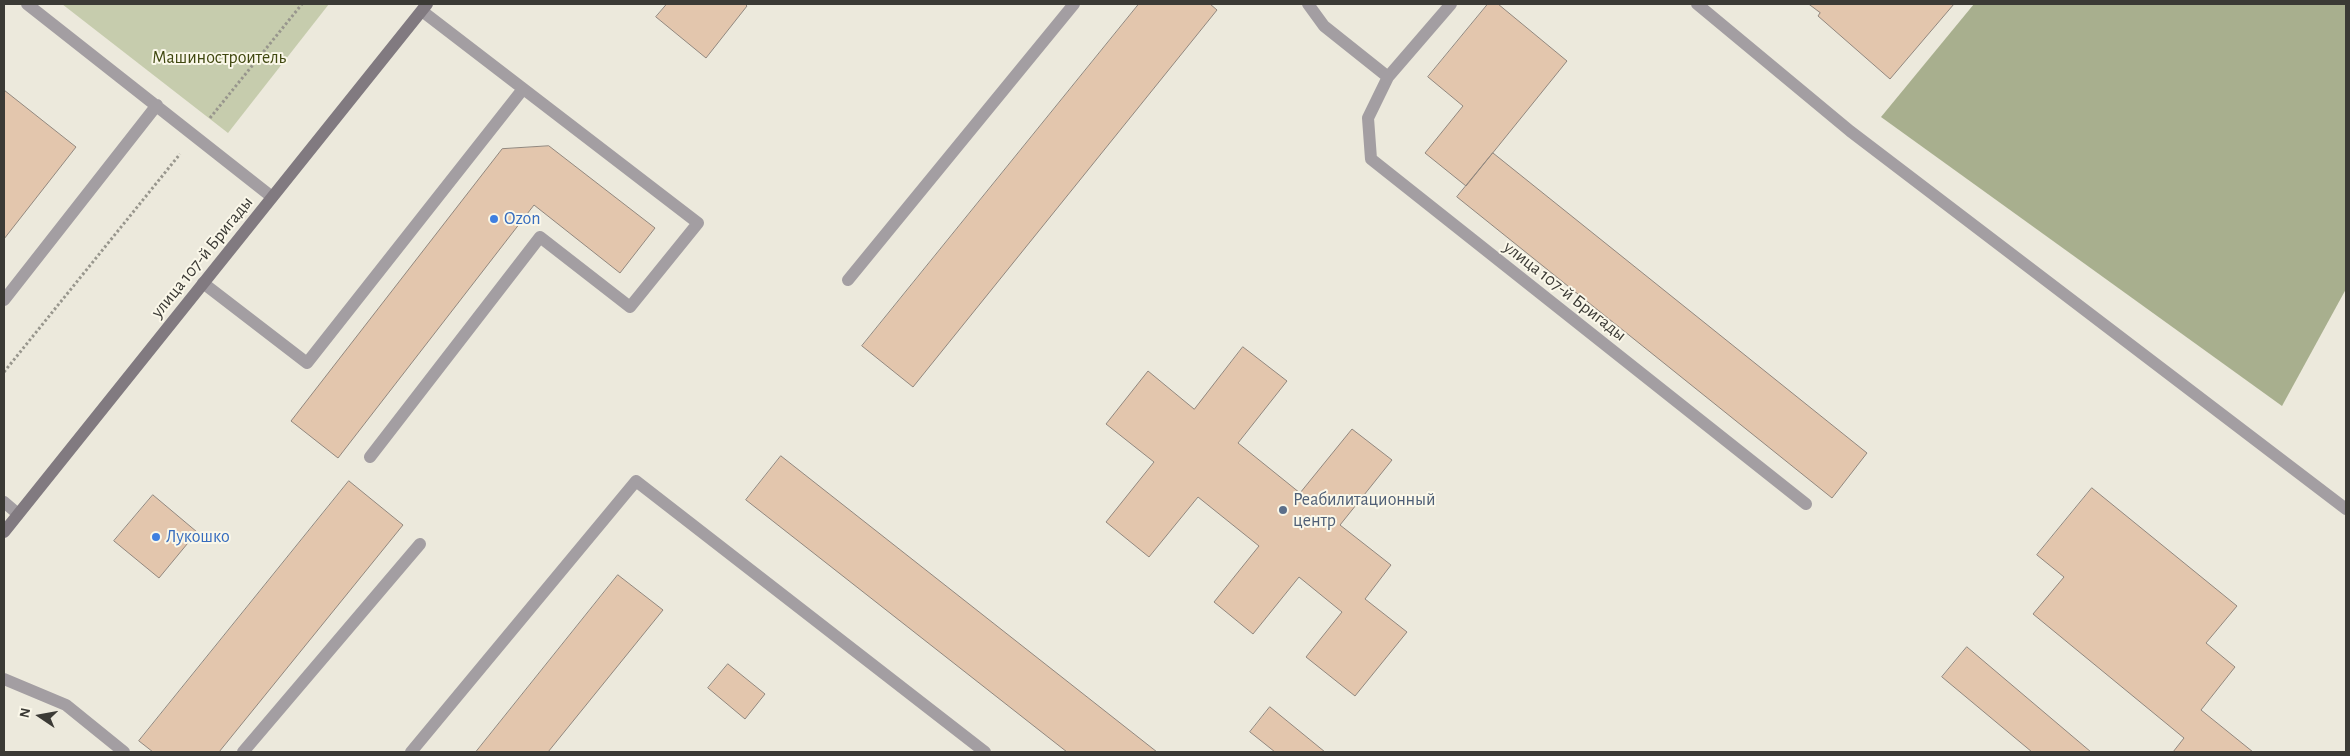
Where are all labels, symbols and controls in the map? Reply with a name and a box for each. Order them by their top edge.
park label: Машиностроитель [152,47,286,69]
street label: улица 107-й Бригады [146,192,258,322]
place label: Ozon [504,208,541,230]
marker: Ozon [488,213,500,225]
street label: улица 107-й Бригады [1499,236,1631,346]
place label: Реабилитационный центр [1293,489,1436,532]
marker: Реабилитационный центр [1277,504,1289,516]
place label: Лукошко [166,526,230,548]
marker: Лукошко [150,531,162,543]
north arrow [15,691,65,741]
text: N [17,707,33,719]

